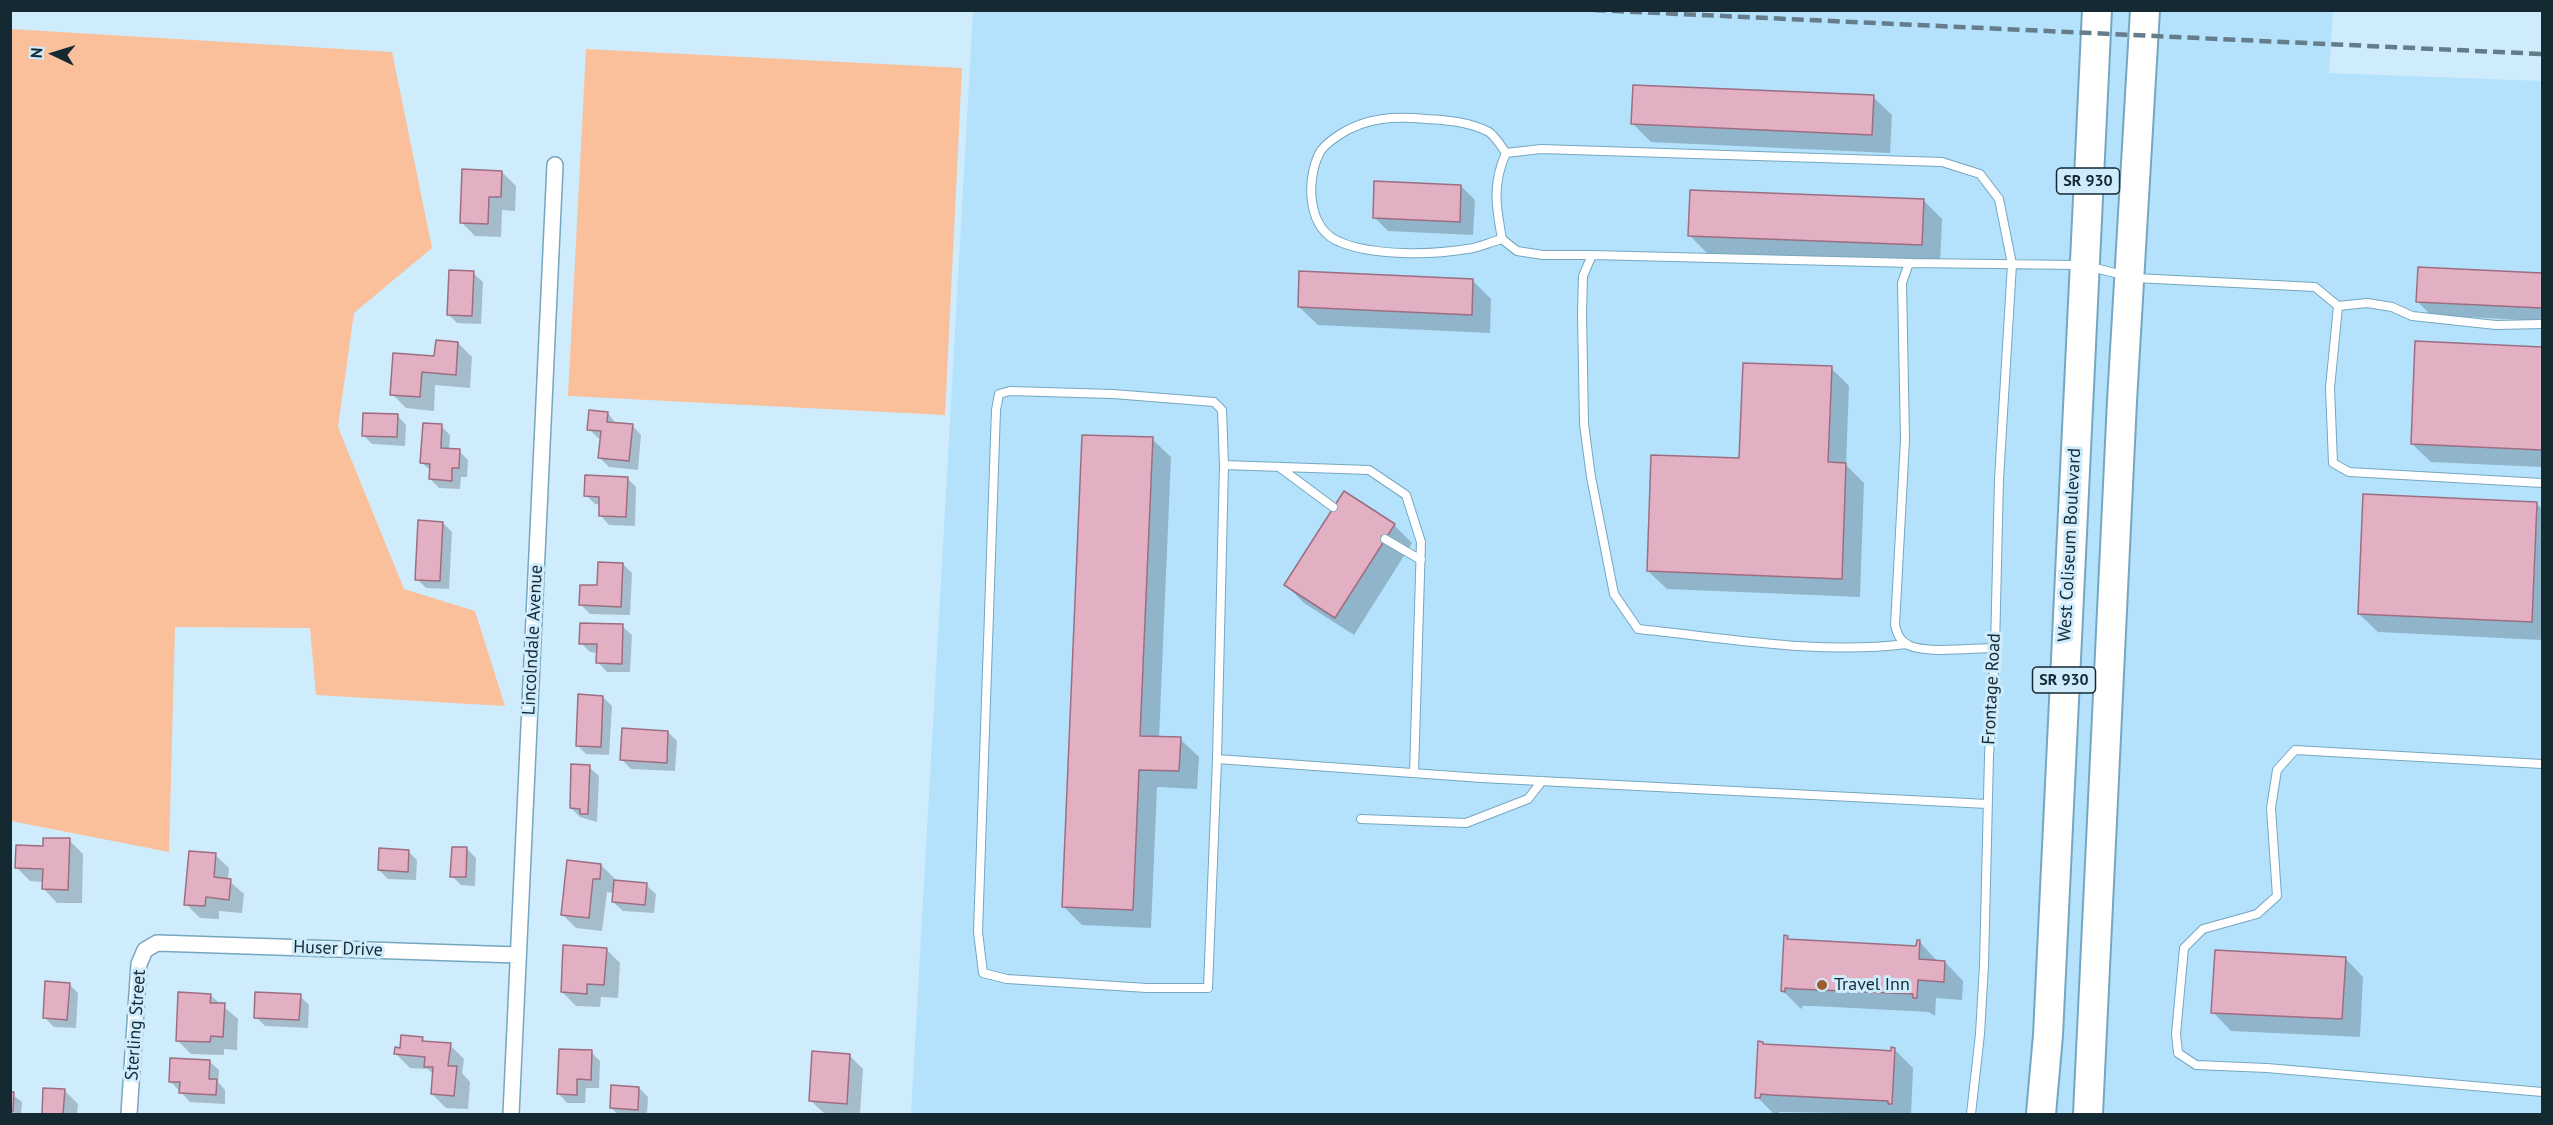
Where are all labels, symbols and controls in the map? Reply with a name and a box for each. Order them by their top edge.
north arrow [24,24,84,84]
text: N [26,47,46,59]
road number: SR 930 [2056,168,2120,194]
street label: West Coliseum Boulevard [2054,447,2086,643]
street label: Lincolndale Avenue [518,564,548,716]
street label: Frontage Road [1978,633,2006,745]
road number: SR 930 [2032,667,2096,693]
street label: Huser Drive [293,937,383,961]
street label: Sterling Street [121,969,151,1081]
place label: Travel Inn [1834,974,1910,996]
marker: Travel Inn [1815,978,1829,992]

